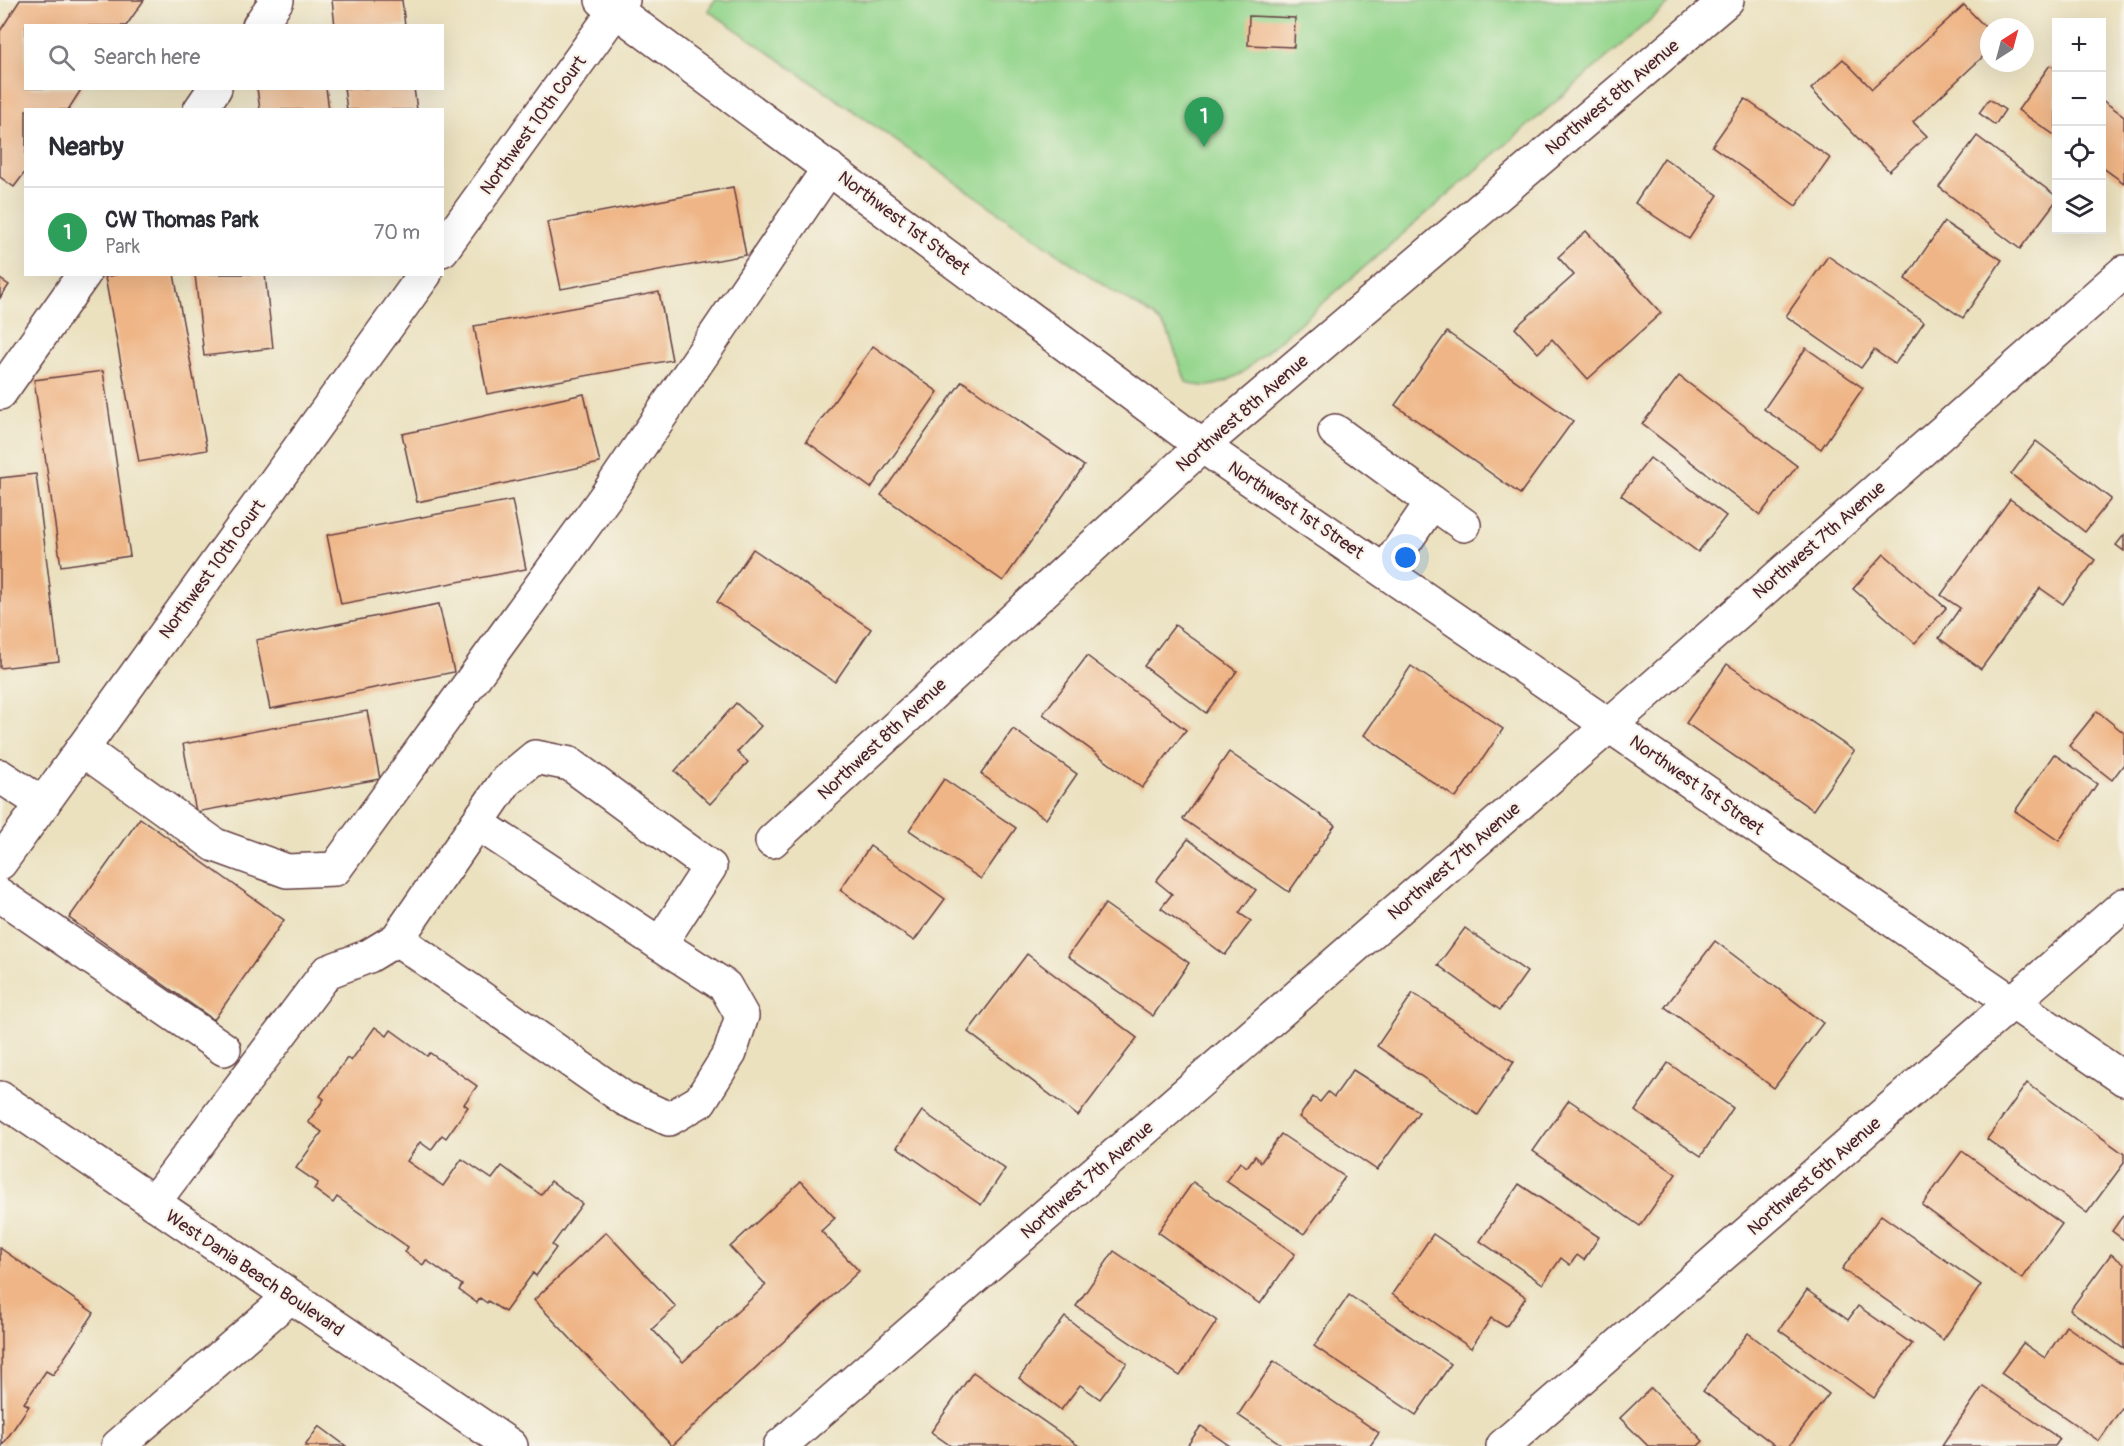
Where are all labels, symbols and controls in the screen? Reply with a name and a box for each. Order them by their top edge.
north arrow [1980,18,2034,72]
map controls [2052,18,2106,234]
button: + [2052,18,2106,72]
search box [24,24,444,90]
street label: Northwest 8th Avenue [1541,34,1684,160]
icon: search [45,41,78,74]
text: Search here [93,43,200,71]
street label: Northwest 10th Court [475,51,592,199]
button: − [2052,72,2106,126]
pin: 1 [1184,98,1224,147]
button: locate [2052,126,2106,180]
text: Nearby [48,131,124,163]
street label: Northwest 1st Street [833,166,975,281]
button: layers [2052,180,2106,234]
text: CW Thomas Park [105,206,259,234]
text: 1 [64,220,71,245]
text: 70 m [374,220,420,245]
text: Park [105,234,140,259]
street label: Northwest 8th Avenue [1171,349,1313,477]
street label: Northwest 1st Street [1223,456,1369,565]
street label: Northwest 7th Avenue [1748,476,1891,604]
street label: Northwest 10th Court [154,495,271,643]
your location [1391,543,1420,572]
street label: Northwest 8th Avenue [813,674,952,805]
street label: Northwest 1st Street [1625,730,1769,841]
street label: Northwest 7th Avenue [1383,797,1526,925]
street label: Northwest 6th Avenue [1743,1112,1886,1241]
street label: Northwest 7th Avenue [1016,1116,1159,1244]
street label: West Dania Beach Boulevard [161,1205,348,1342]

